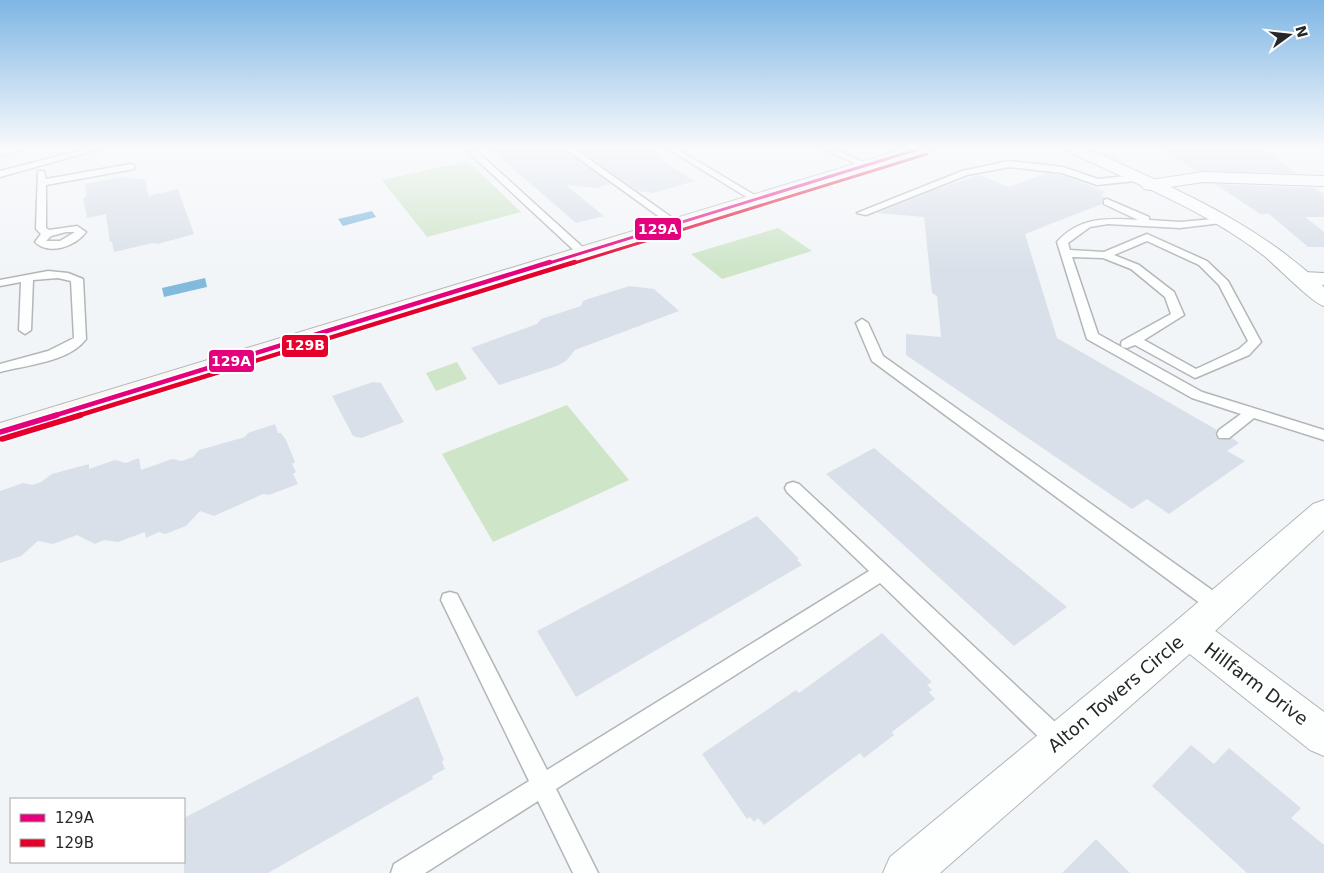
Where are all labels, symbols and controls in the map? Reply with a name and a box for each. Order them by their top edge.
north arrow [1264,10,1314,60]
text: N [1292,24,1311,39]
line badge: 129A [634,217,682,241]
text: 129A [638,221,678,237]
line badge: 129B [281,334,329,358]
text: 129B [285,337,325,353]
line badge: 129A [208,349,255,373]
text: 129A [211,353,251,369]
street label: Alton Towers Circle [1044,631,1188,756]
street label: Hillfarm Drive [1200,638,1312,729]
legend [10,798,185,863]
text: 129A [55,809,95,827]
text: 129B [55,834,94,852]

